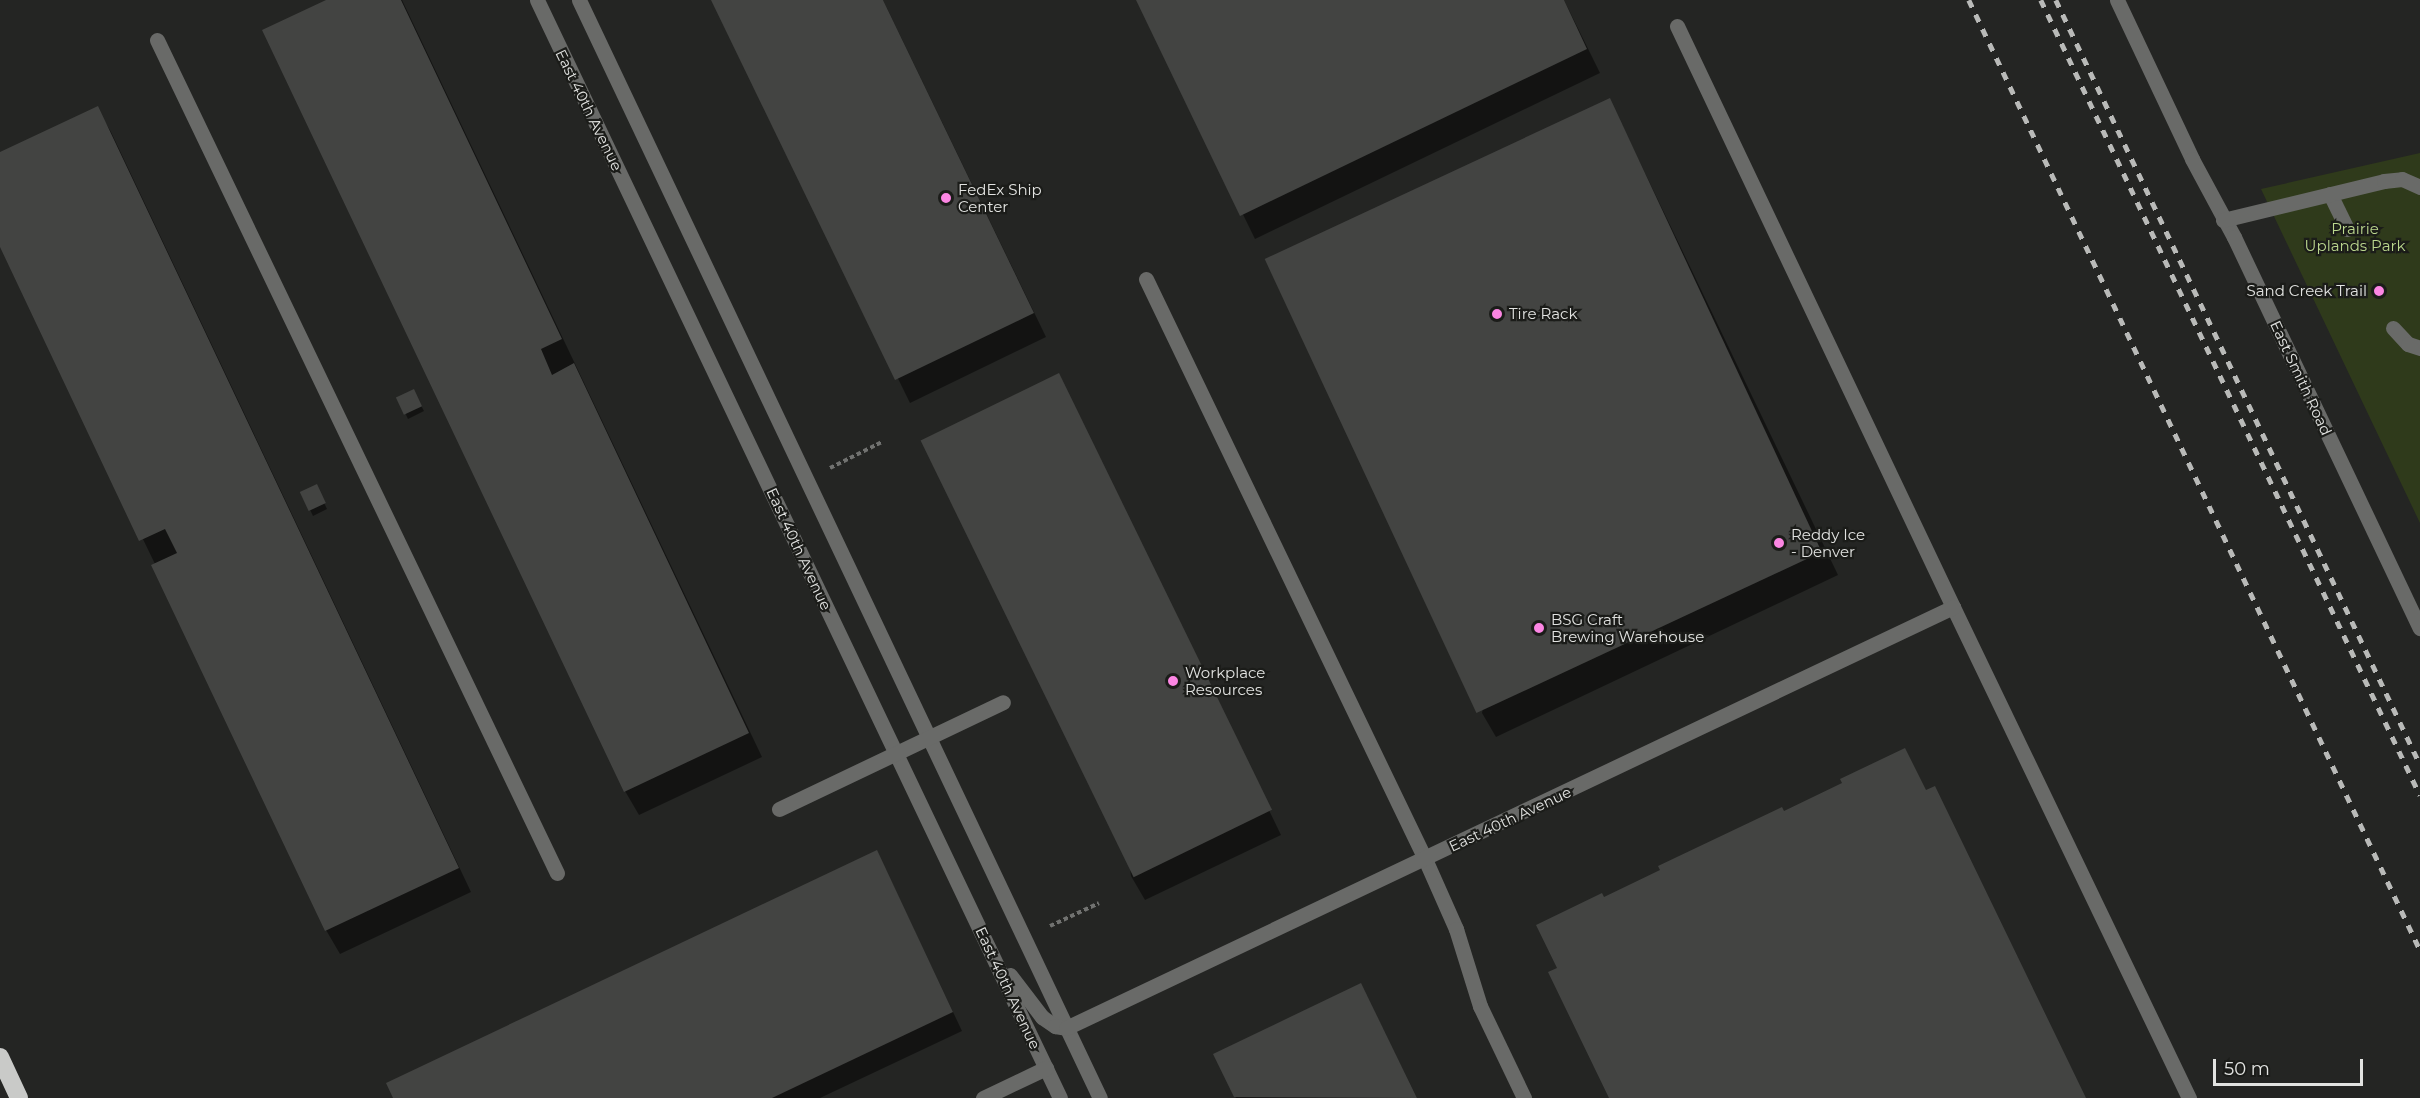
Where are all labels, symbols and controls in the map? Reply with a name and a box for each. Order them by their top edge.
street label: East 40th Avenue [552,46,626,174]
place label: FedEx Ship Center [958,180,1042,215]
marker: FedEx Ship Center [939,191,953,205]
park label: Prairie Uplands Park [2305,219,2405,254]
place label: Sand Creek Trail [2246,282,2367,300]
marker: Sand Creek Trail [2372,284,2386,298]
place label: Tire Rack [1509,305,1577,323]
marker: Tire Rack [1490,307,1504,321]
street label: East Smith Road [2267,318,2335,438]
street label: East 40th Avenue [763,485,835,613]
place label: Reddy Ice - Denver [1791,525,1865,560]
marker: Reddy Ice - Denver [1772,536,1786,550]
place label: BSG Craft Brewing Warehouse [1551,610,1704,645]
marker: BSG Craft Brewing Warehouse [1532,621,1546,635]
place label: Workplace Resources [1185,663,1265,698]
marker: Workplace Resources [1166,674,1180,688]
street label: East 40th Avenue [1446,783,1574,855]
street label: East 40th Avenue [972,924,1044,1052]
scale bar [2216,1047,2366,1085]
text: 50 m [2224,1058,2270,1080]

